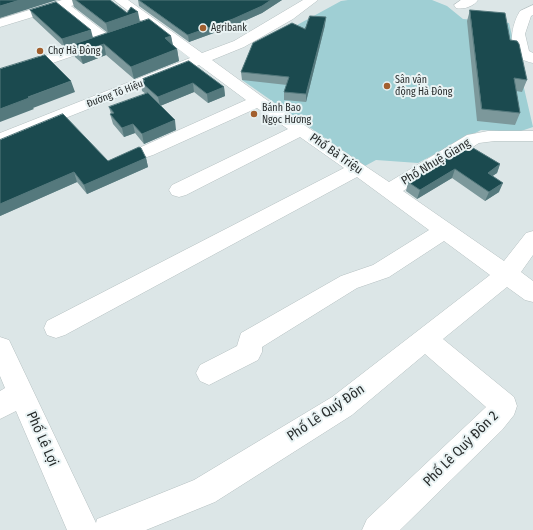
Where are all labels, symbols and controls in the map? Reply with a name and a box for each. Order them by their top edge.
place label: Agribank [211,22,247,34]
marker: Agribank [198,23,208,33]
place label: Chợ Hà Đông [48,45,100,57]
marker: Chợ Hà Đông [35,46,45,56]
place label: Sân vận động Hà Đông [395,74,452,98]
street label: Đường Tô Hiệu [85,78,145,110]
marker: Sân vận động Hà Đông [382,81,392,91]
place label: Bánh Bao Ngọc Hương [262,102,311,126]
marker: Bánh Bao Ngọc Hương [249,109,259,119]
street label: Phố Bà Triệu [307,131,365,177]
street label: Phố Nhuệ Giang [399,136,473,188]
street label: Phố Lê Quý Đôn [284,381,368,445]
street label: Phố Lê Quý Đôn 2 [420,408,502,490]
street label: Phố Lê Lợi [22,409,62,469]

